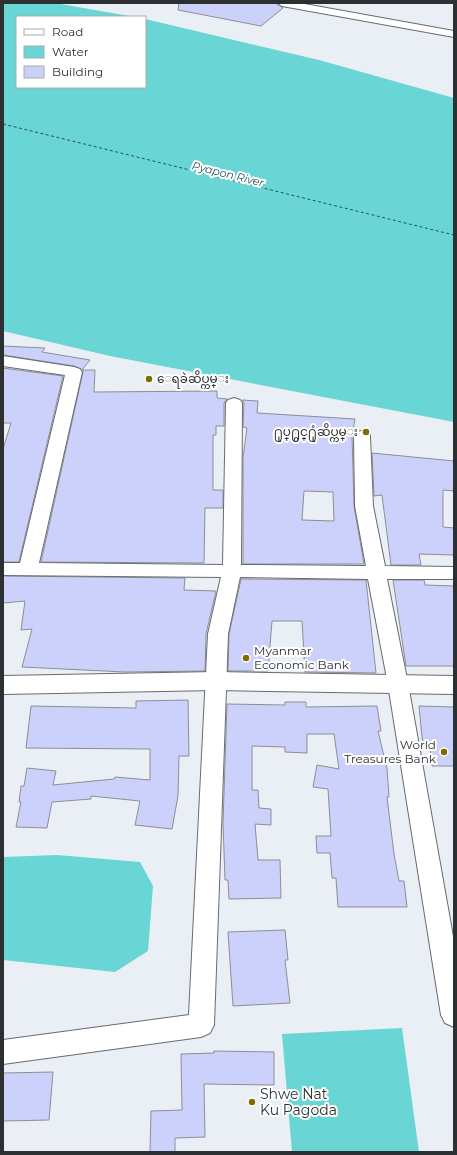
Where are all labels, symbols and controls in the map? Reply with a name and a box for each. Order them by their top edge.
legend [16,16,146,88]
text: Road [52,24,83,39]
text: Water [52,44,89,59]
text: Building [52,64,103,79]
water label: Pyapon River [191,158,266,190]
place label: ေရခဲဆိပ္ကမ္း [157,370,229,389]
marker: ေရခဲဆိပ္ကမ္း [144,374,154,384]
place label: ႐ုပ္႐ွင္႐ုံဆိပ္ကမ္း [274,423,358,442]
marker: ႐ုပ္႐ွင္႐ုံဆိပ္ကမ္း [361,427,371,437]
place label: Myanmar Economic Bank [254,643,350,672]
marker: Myanmar Economic Bank [241,653,251,663]
place label: World Treasures Bank [344,737,437,766]
marker: World Treasures Bank [439,747,449,757]
place label: Shwe Nat Ku Pagoda [260,1085,337,1119]
marker: Shwe Nat Ku Pagoda [247,1097,257,1107]

